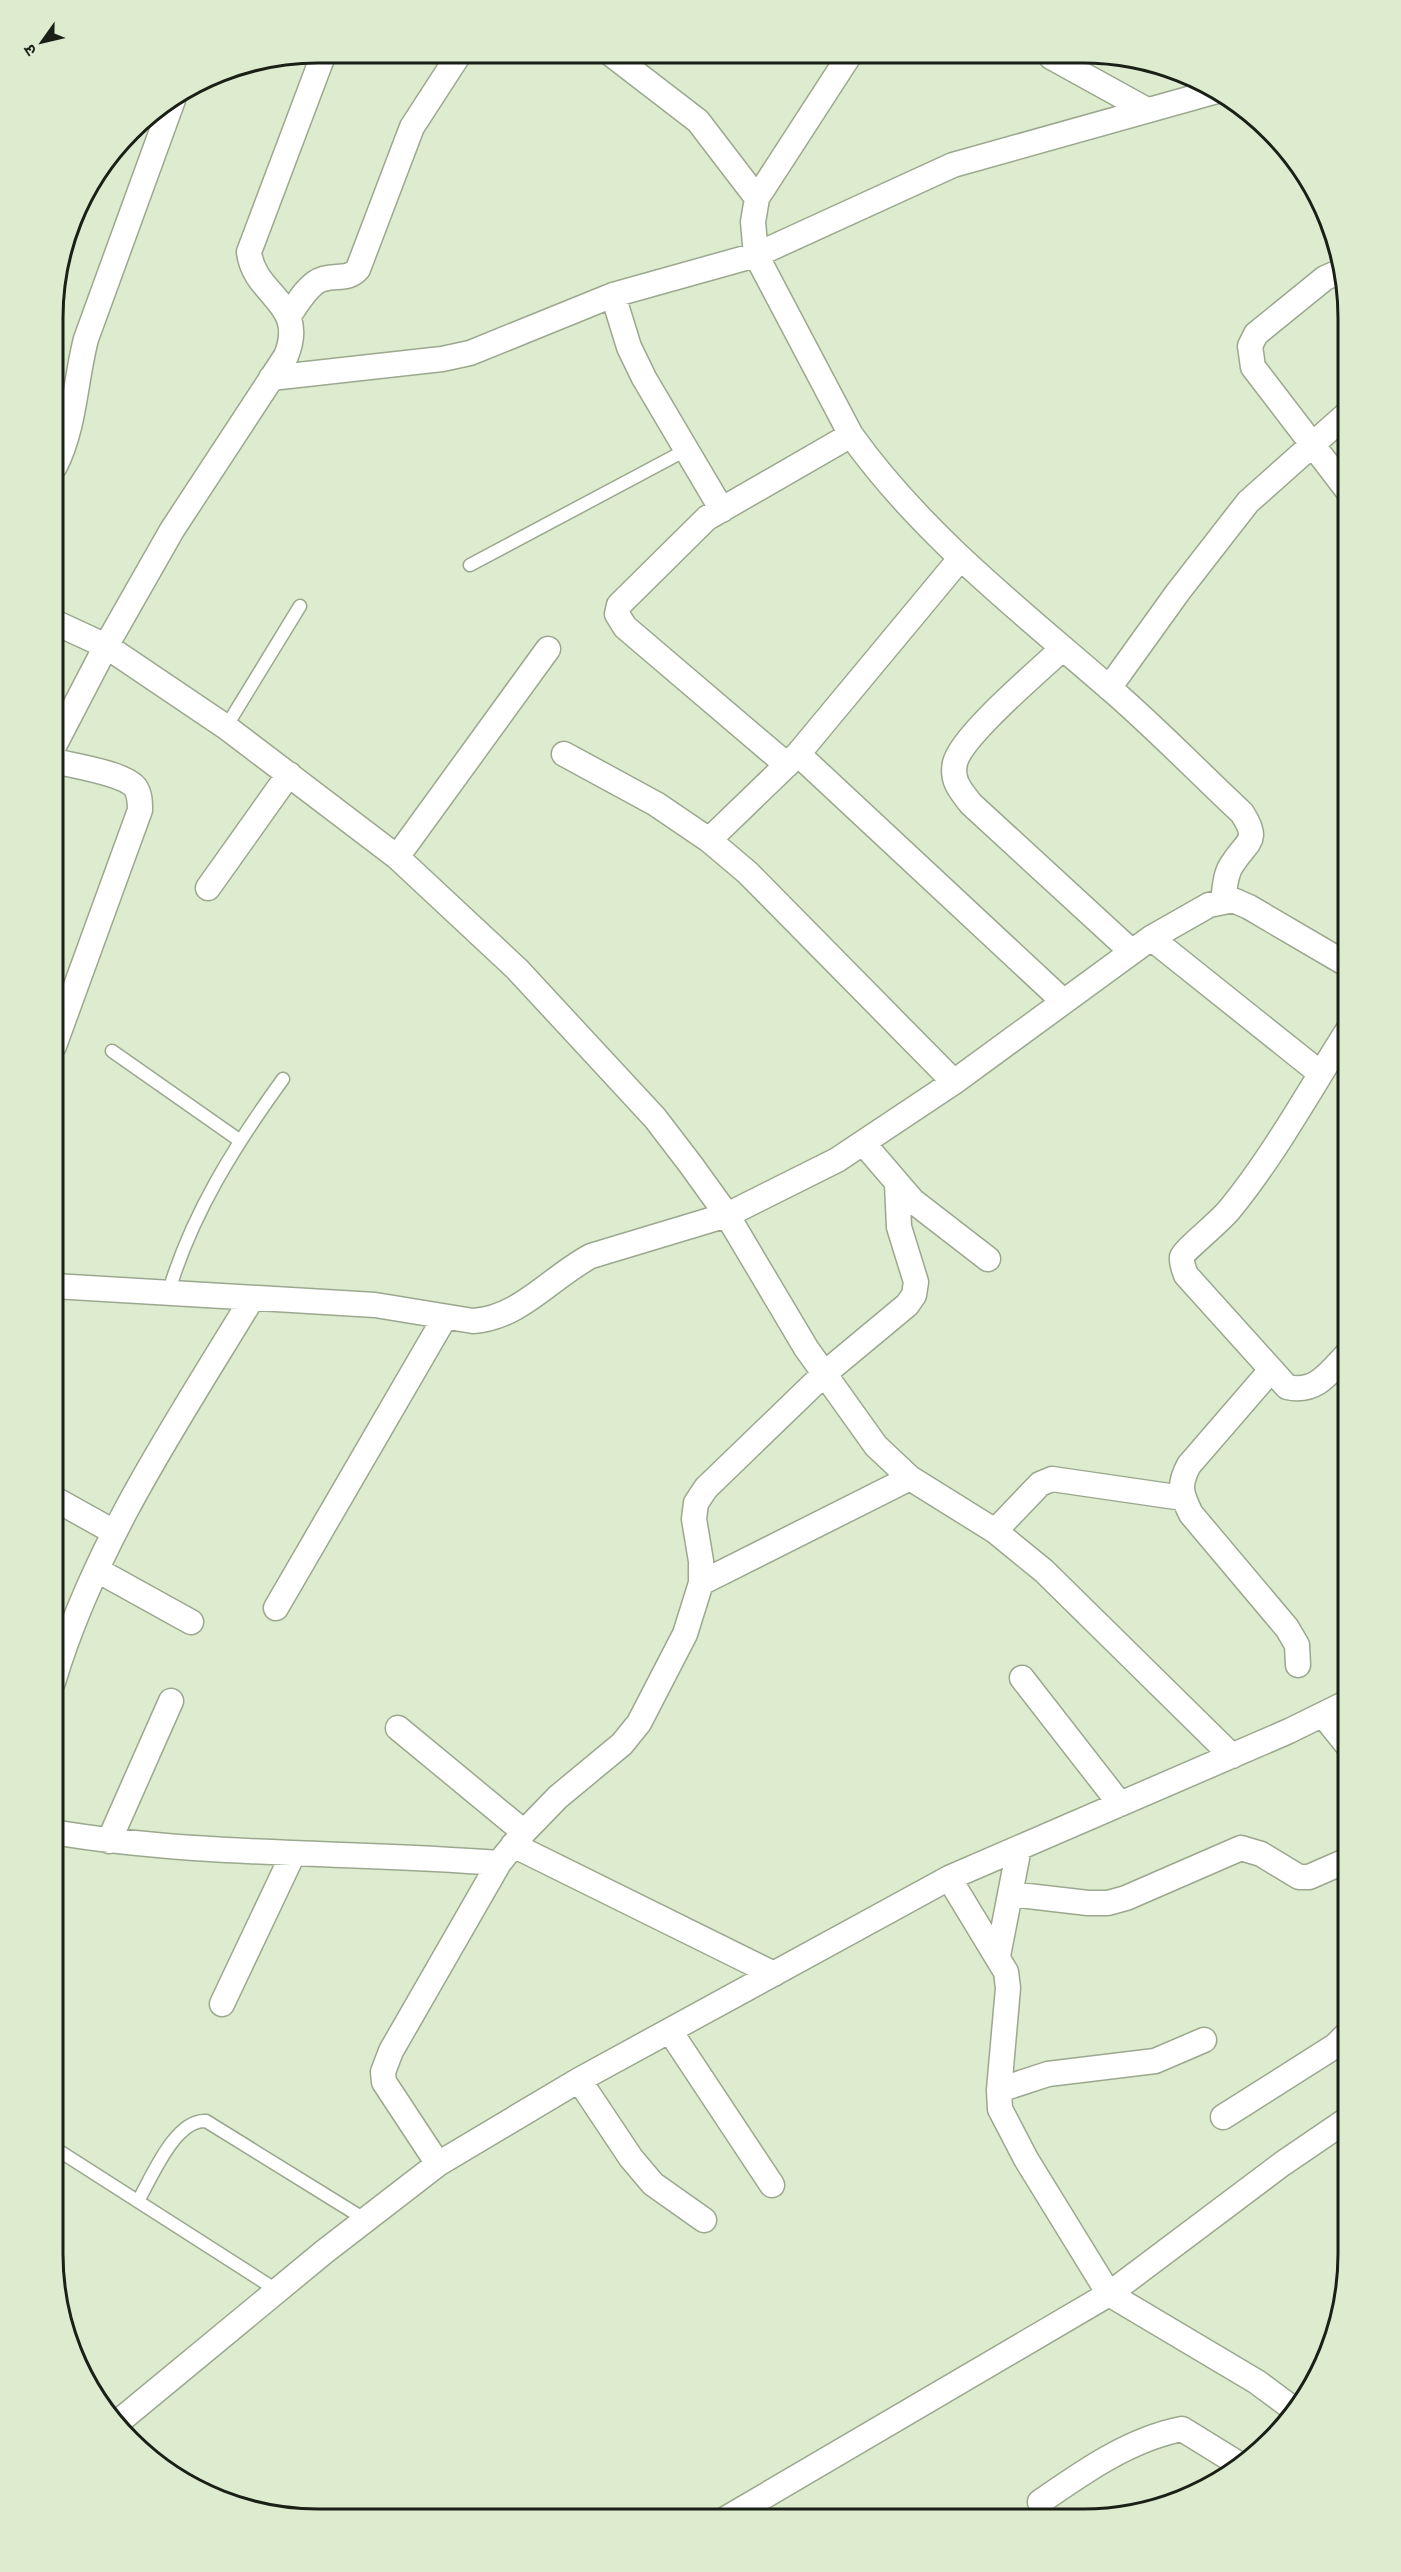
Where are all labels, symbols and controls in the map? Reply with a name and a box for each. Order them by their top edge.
north arrow [12,12,72,72]
text: उ [18,40,40,60]

